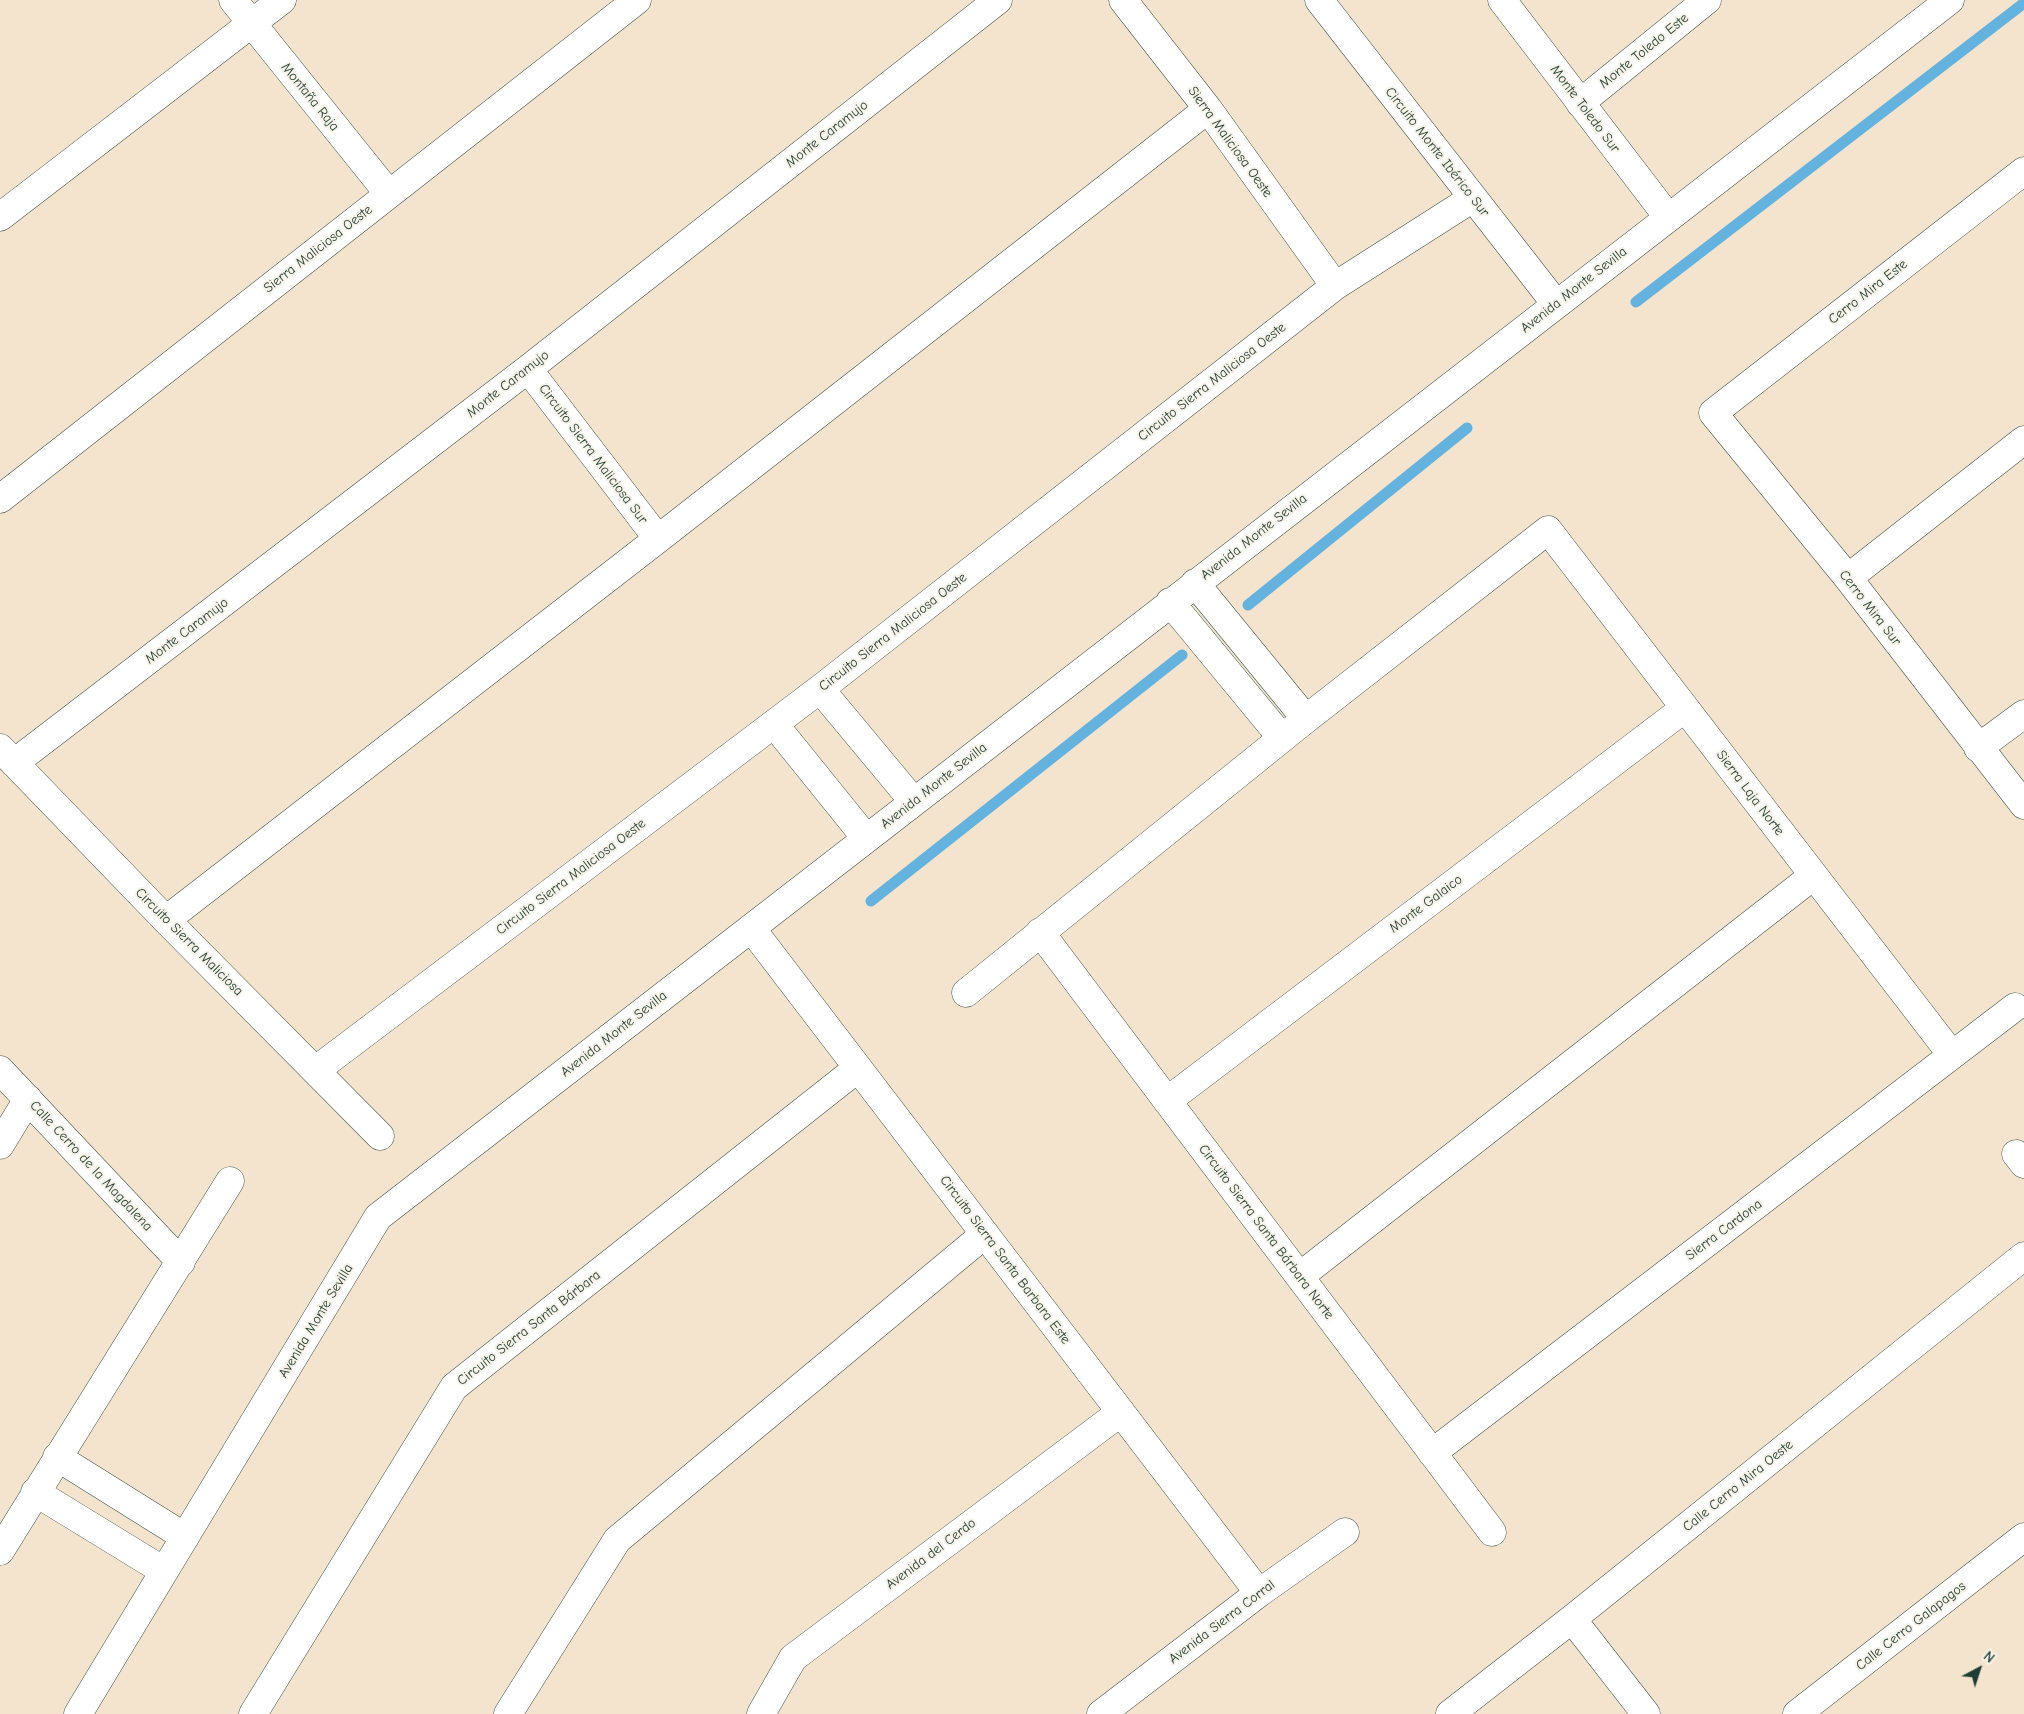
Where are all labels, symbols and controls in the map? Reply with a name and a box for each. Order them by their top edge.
street label: Monte Toledo Este [1596,10,1692,92]
street label: Montaña Raja [277,59,343,135]
street label: Monte Toledo Sur [1547,62,1623,156]
street label: Sierra Maliciosa Oeste [1184,83,1276,201]
street label: Circuito Monte Ibérico Sur [1381,84,1493,220]
street label: Monte Caramujo [782,97,872,171]
street label: Sierra Maliciosa Oeste [260,201,376,297]
street label: Avenida Monte Sevilla [1518,243,1630,337]
street label: Cerro Mira Este [1825,256,1911,328]
street label: Circuito Sierra Maliciosa Oeste [1135,319,1289,445]
street label: Monte Caramujo [463,347,553,421]
street label: Circuito Sierra Maliciosa Sur [535,381,651,527]
street label: Avenida Monte Sevilla [1198,490,1310,584]
street label: Cerro Mira Sur [1835,567,1905,649]
street label: Circuito Sierra Maliciosa Oeste [816,569,970,695]
street label: Monte Caramujo [142,594,232,668]
street label: Avenida Monte Sevilla [878,739,990,833]
street label: Sierra Laja Norte [1712,747,1788,839]
street label: Circuito Sierra Maliciosa Oeste [493,815,649,939]
street label: Monte Galaico [1386,871,1466,937]
street label: Circuito Sierra Maliciosa [132,885,246,999]
street label: Avenida Monte Sevilla [558,987,670,1081]
street label: Calle Cerro de la Magdalena [26,1097,156,1235]
street label: Circuito Sierra Santa Bárbara Norte [1195,1141,1337,1323]
street label: Circuito Sierra Santa Barbara Este [936,1172,1074,1348]
street label: Sierra Cardona [1682,1196,1766,1264]
street label: Avenida Monte Sevilla [275,1261,357,1381]
street label: Circuito Sierra Santa Bárbara [454,1267,604,1389]
street label: Calle Cerro Mira Oeste [1680,1436,1796,1536]
street label: Avenida del Cerdo [883,1515,979,1593]
street label: Avenida Sierra Corral [1166,1577,1278,1667]
street label: Calle Cerro Galapagos [1853,1578,1969,1674]
north arrow [1954,1644,2004,1694]
text: N [1980,1648,1998,1667]

